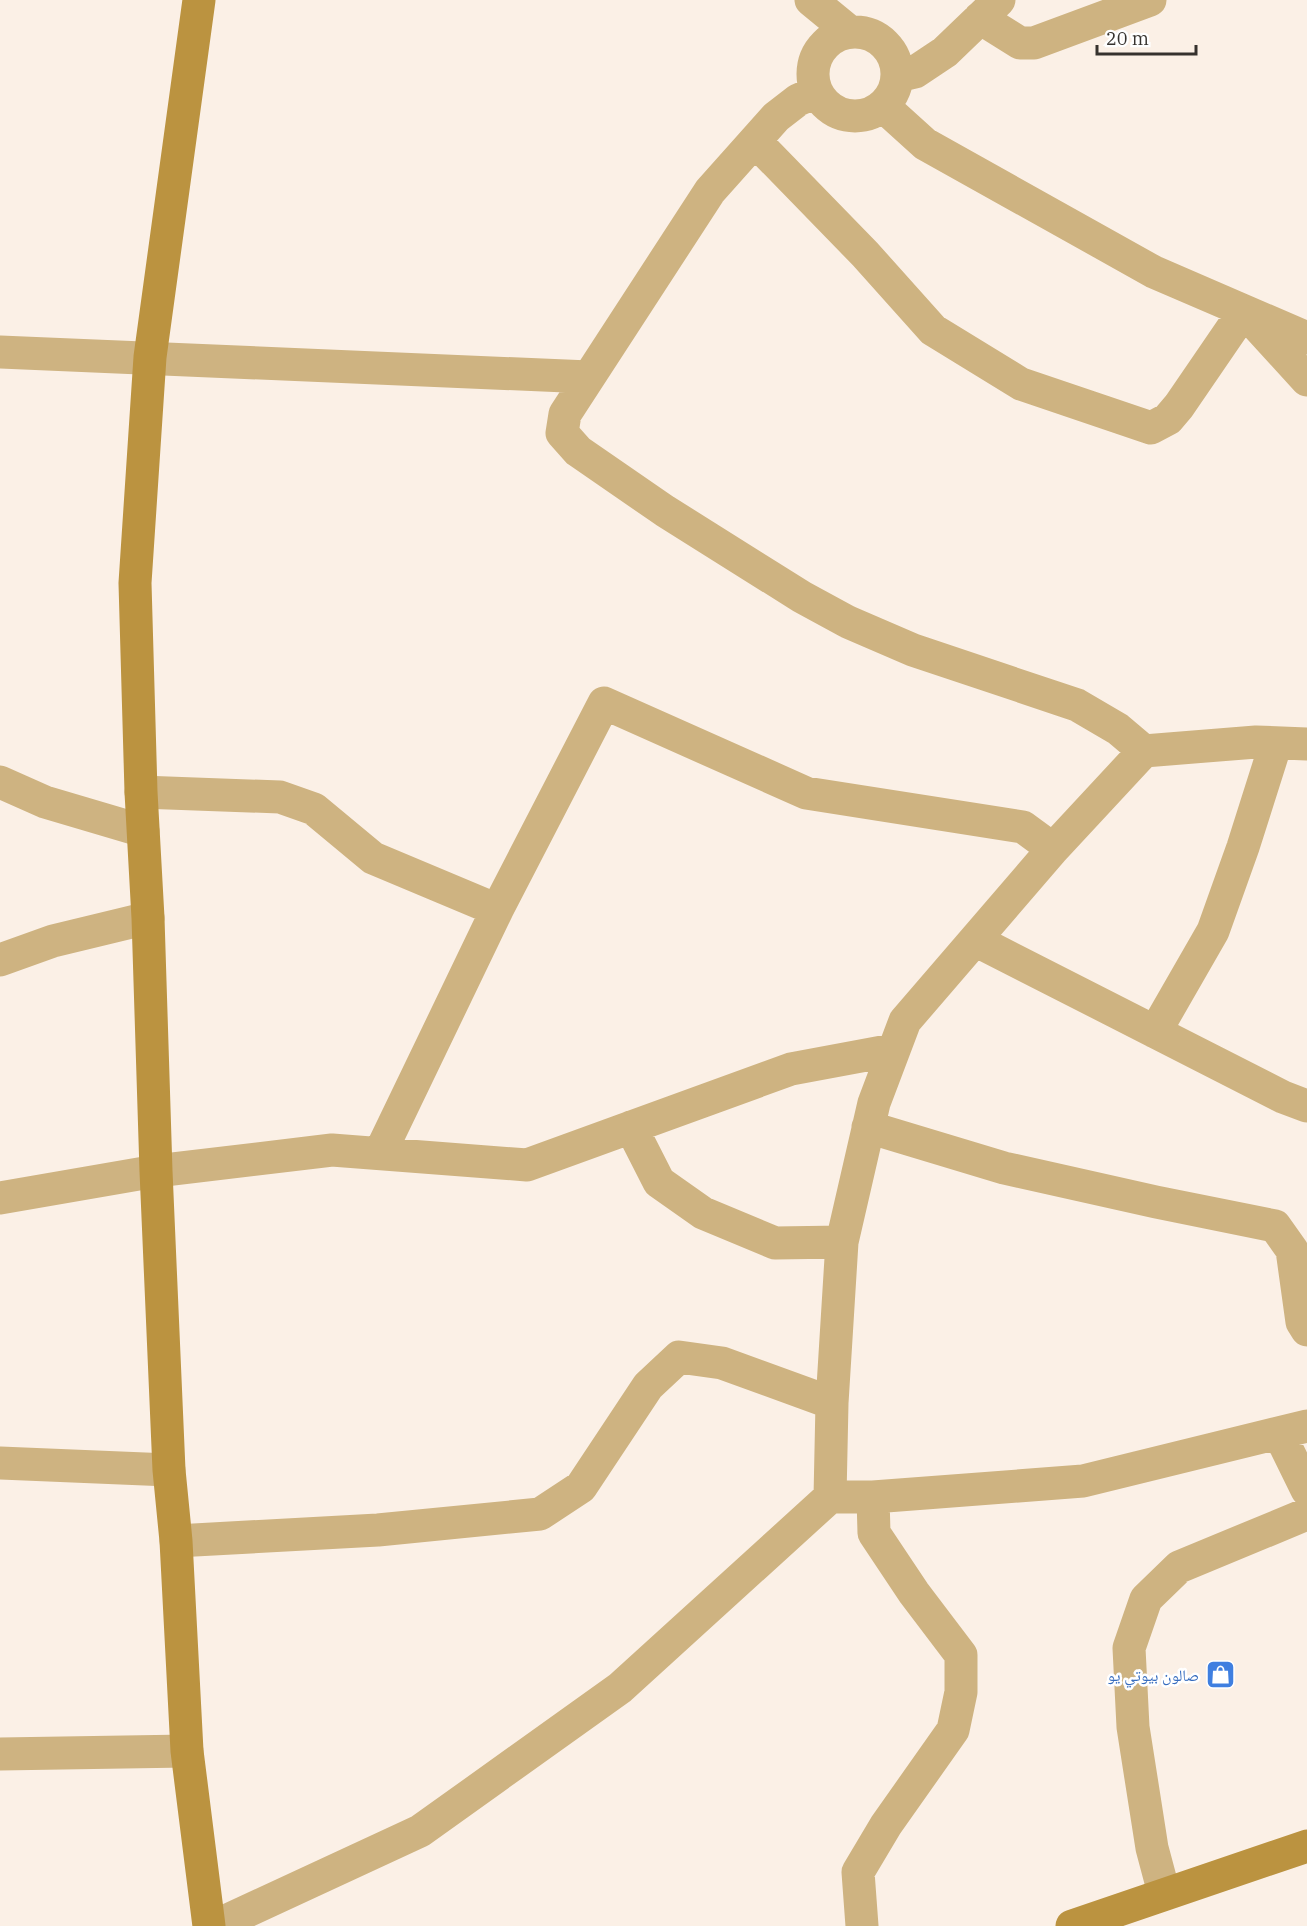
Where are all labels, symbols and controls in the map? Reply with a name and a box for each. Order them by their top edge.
scale bar [1097,18,1196,56]
text: 20 m [1106,27,1149,50]
shop icon: صالون بيوتي يو [1204,1659,1236,1691]
place label: صالون بيوتي يو [1108,1665,1199,1688]

